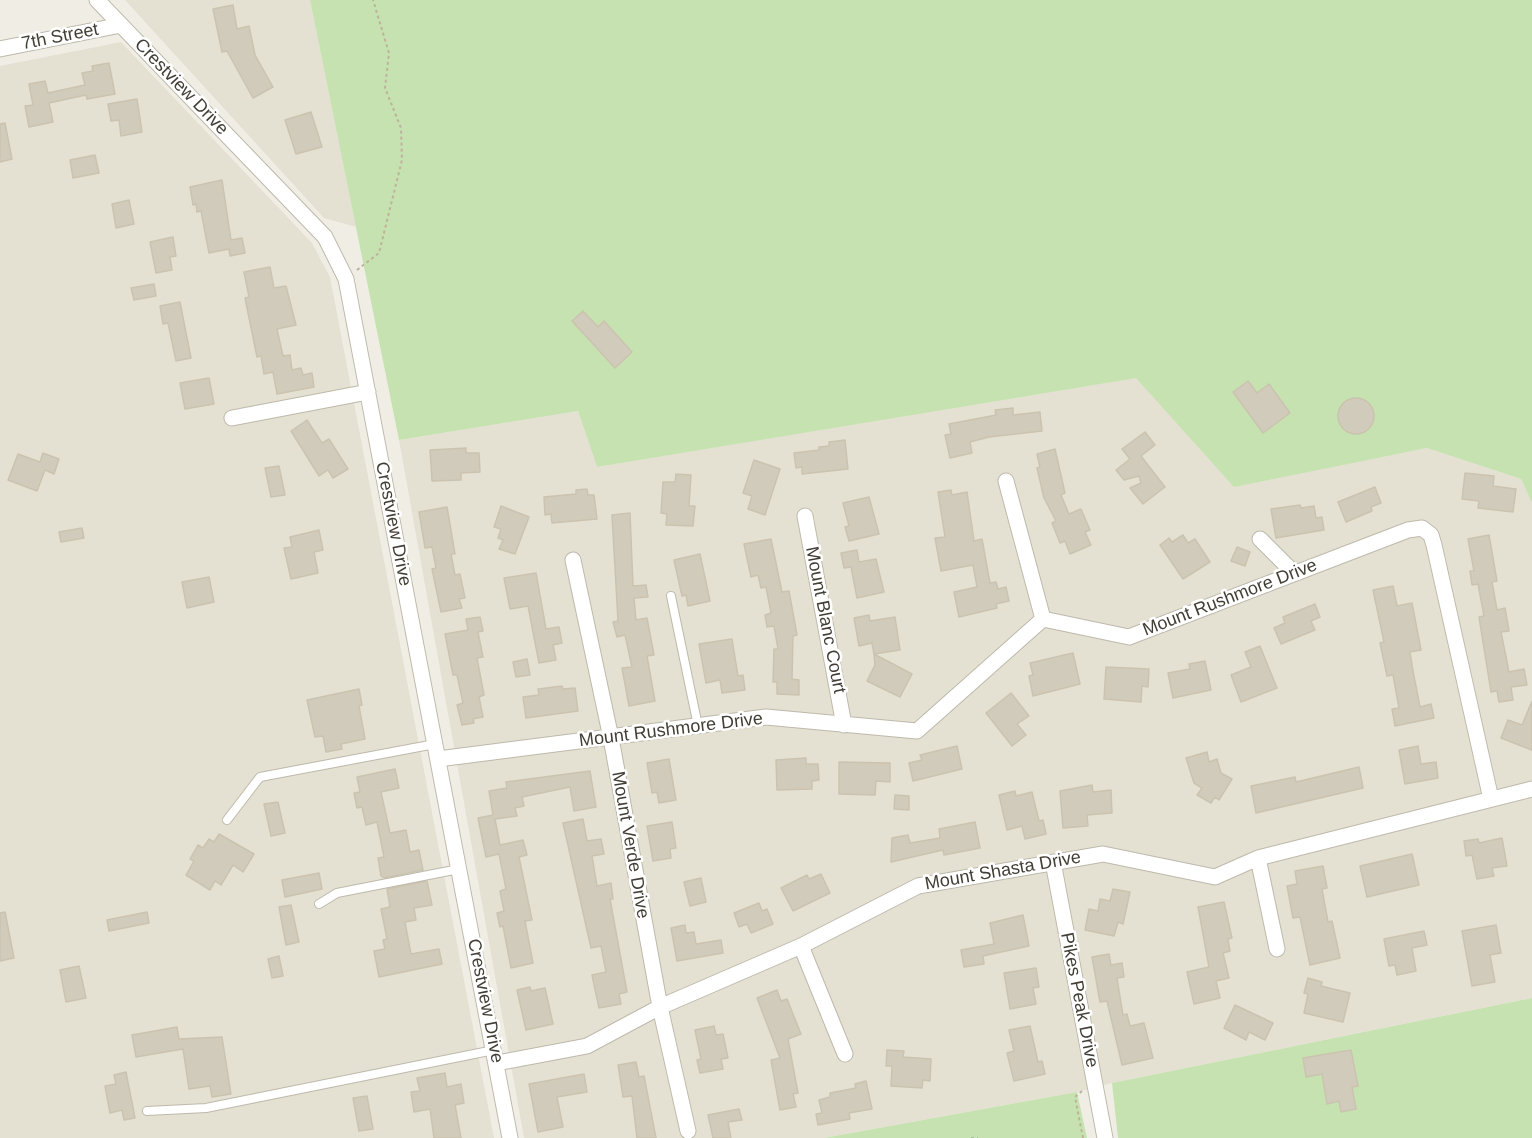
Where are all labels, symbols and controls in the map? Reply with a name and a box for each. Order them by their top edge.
street label: 7th Street [20,19,100,55]
street label: Crestview Drive [129,34,233,140]
street label: Crestview Drive [370,460,416,588]
street label: Mount Blanc Court [800,545,850,695]
street label: Mount Rushmore Drive [1140,555,1320,641]
street label: Mount Rushmore Drive [578,708,764,752]
street label: Mount Verde Drive [606,770,654,920]
street label: Mount Shasta Drive [923,847,1083,895]
street label: Pikes Peak Drive [1055,931,1103,1069]
street label: Crestview Drive [462,937,508,1065]

